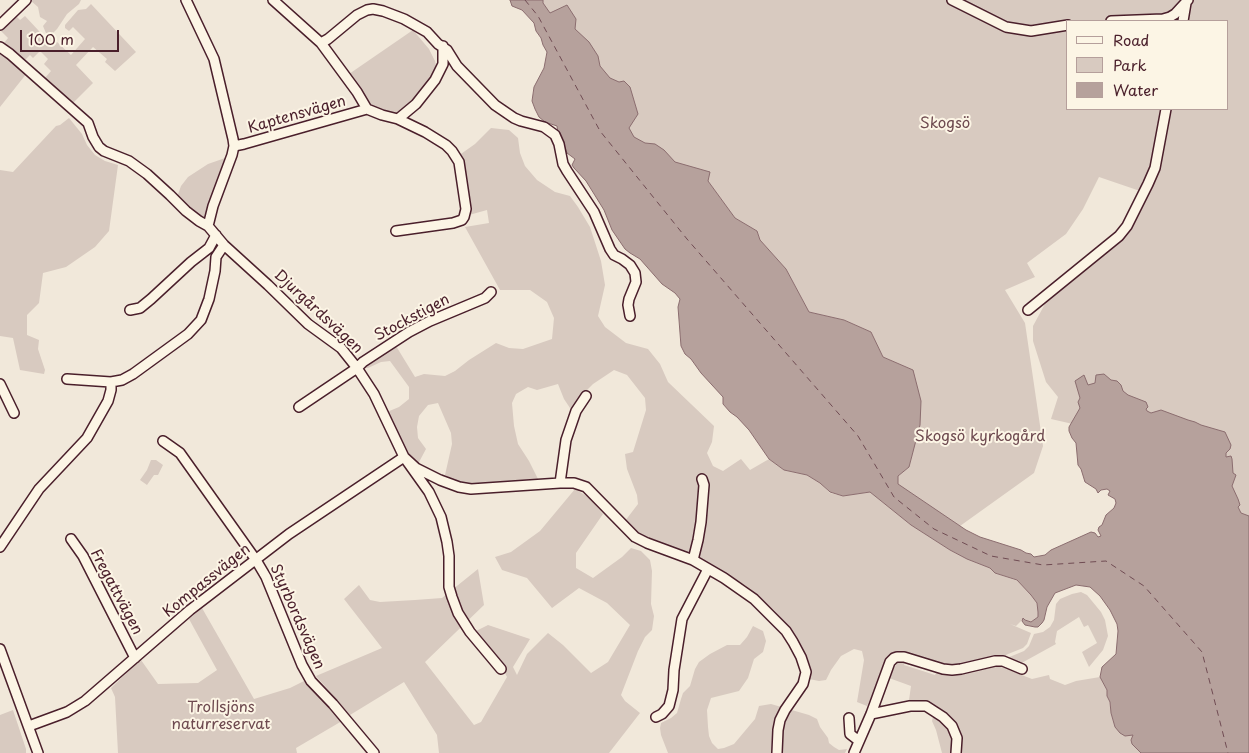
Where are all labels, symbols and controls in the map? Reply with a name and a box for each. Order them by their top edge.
scale bar [22,20,121,52]
legend [1066,20,1229,110]
text: 100 m [28,27,74,50]
text: Road [1113,28,1149,51]
text: Park [1113,53,1147,76]
text: Water [1113,78,1158,101]
street label: Kaptensvägen [246,92,348,138]
park label: Skogsö [920,115,970,133]
street label: Djurgårdsvägen [270,266,366,358]
street label: Stockstigen [371,291,453,345]
park label: Skogsö kyrkogård [915,428,1045,446]
street label: Kompassvägen [160,540,254,622]
street label: Fregattvägen [86,546,146,638]
street label: Styrbordsvägen [266,562,328,672]
park label: Trollsjöns naturreservat [172,699,270,734]

